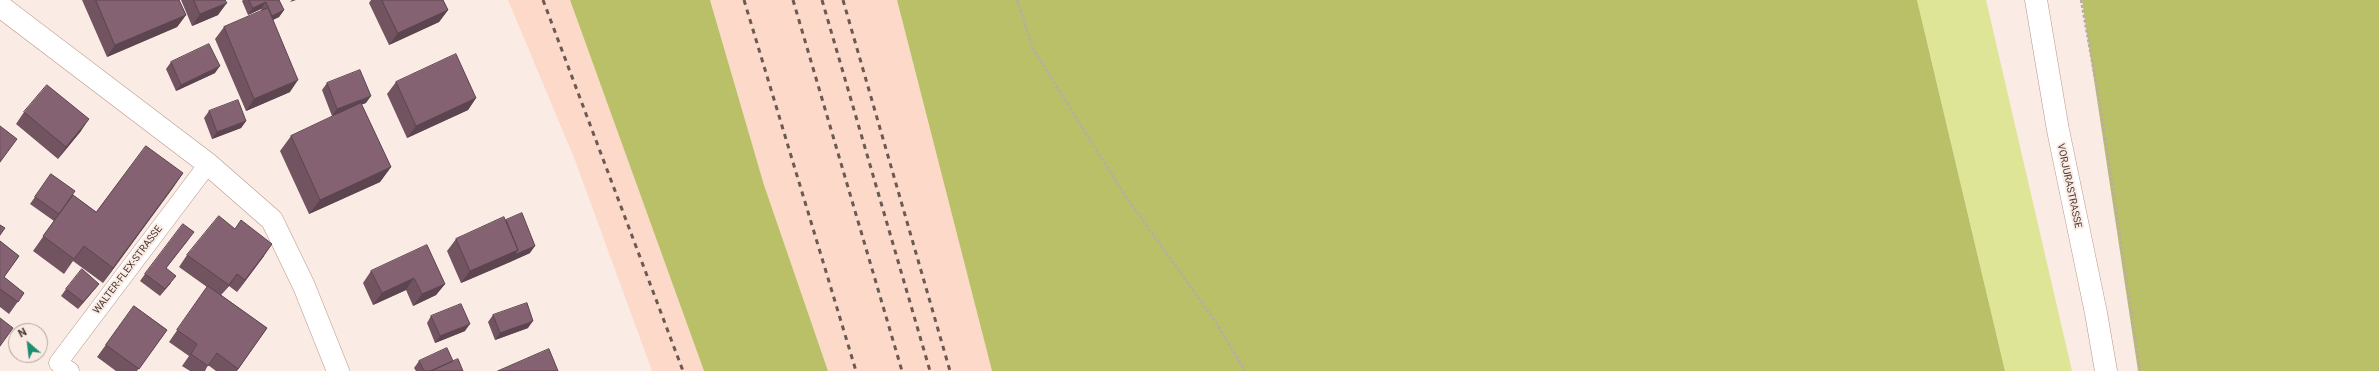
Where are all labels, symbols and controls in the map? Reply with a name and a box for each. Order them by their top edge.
street label: VORJURASTRASSE [2054,143,2084,229]
street label: WALTER-FLEX-STRASSE [91,224,165,316]
north arrow [8,323,48,363]
text: N [16,325,29,340]

